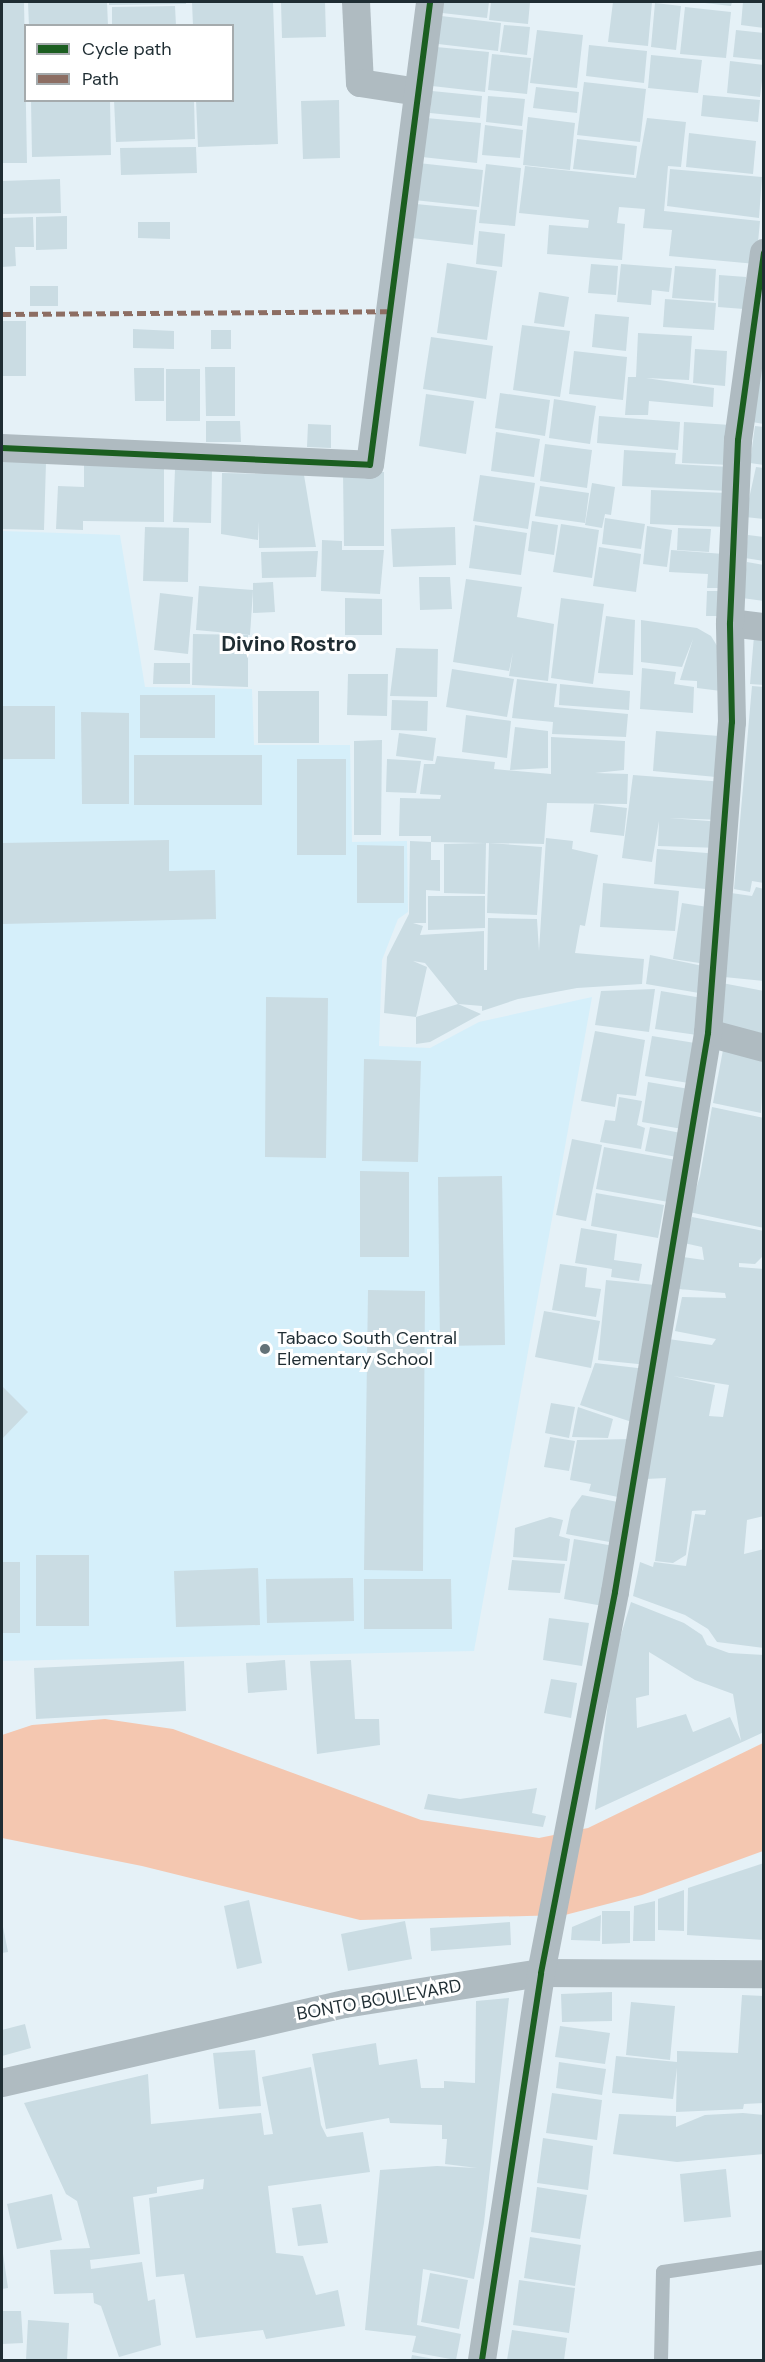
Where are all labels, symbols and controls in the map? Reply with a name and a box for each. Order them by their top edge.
legend [24,24,234,102]
text: Cycle path [82,37,172,61]
text: Path [82,67,119,91]
district label: Divino Rostro [221,631,357,657]
place label: Tabaco South Central Elementary School [277,1328,457,1370]
marker: Tabaco South Central Elementary School [258,1342,272,1356]
street label: BONTO BOULEVARD [295,1975,463,2025]

